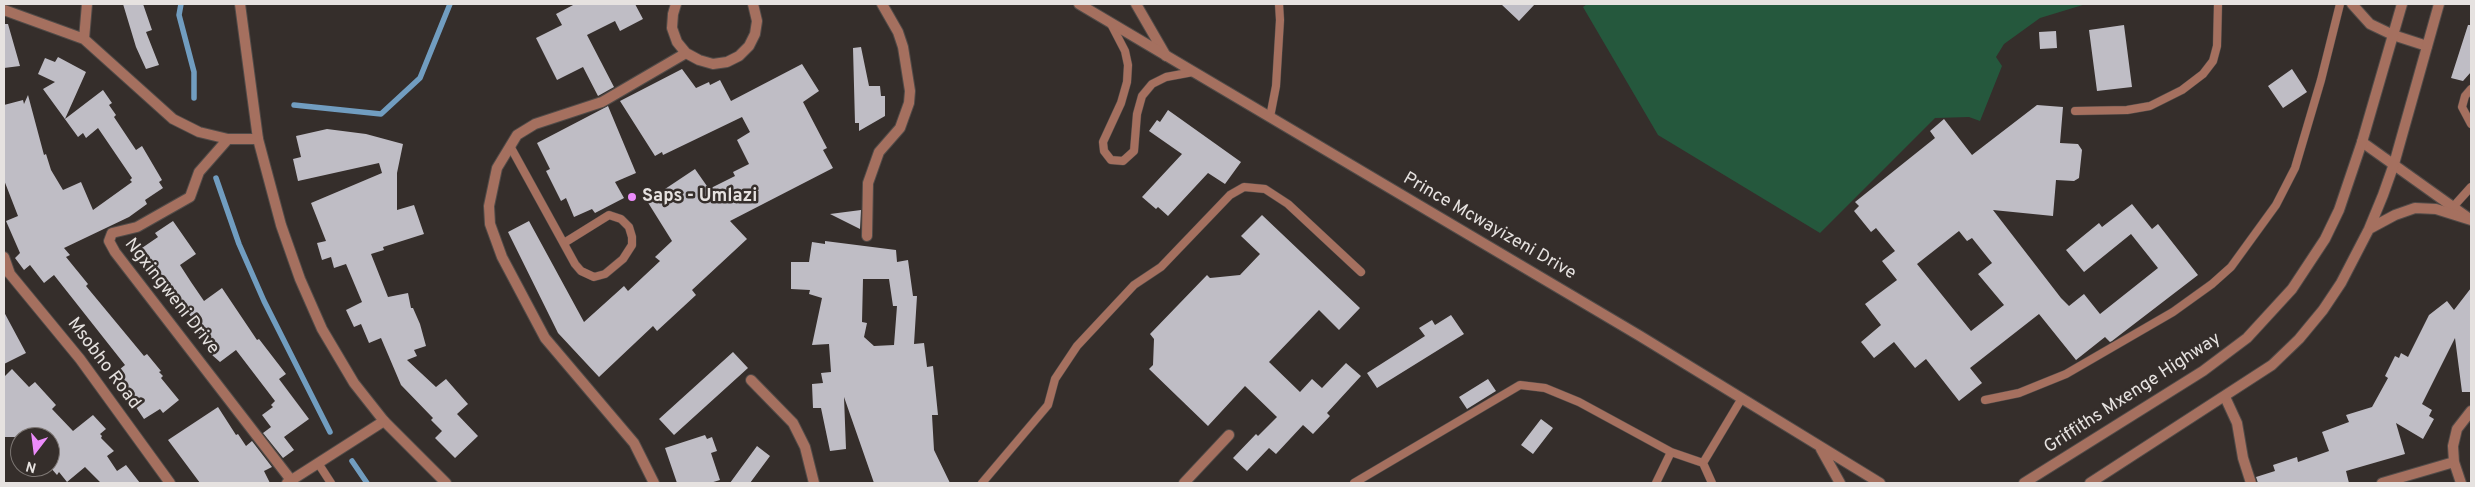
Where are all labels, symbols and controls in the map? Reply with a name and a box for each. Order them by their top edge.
street label: Prince Mcwayizeni Drive [1399,169,1579,285]
place label: Saps - Umlazi [642,186,757,208]
marker: Saps - Umlazi [626,191,638,203]
street label: Ngxingweni Drive [119,235,223,359]
street label: Msobho Road [62,314,144,414]
street label: Griffiths Mxenge Highway [2041,329,2225,459]
north arrow [10,427,60,477]
text: N [24,456,38,476]

